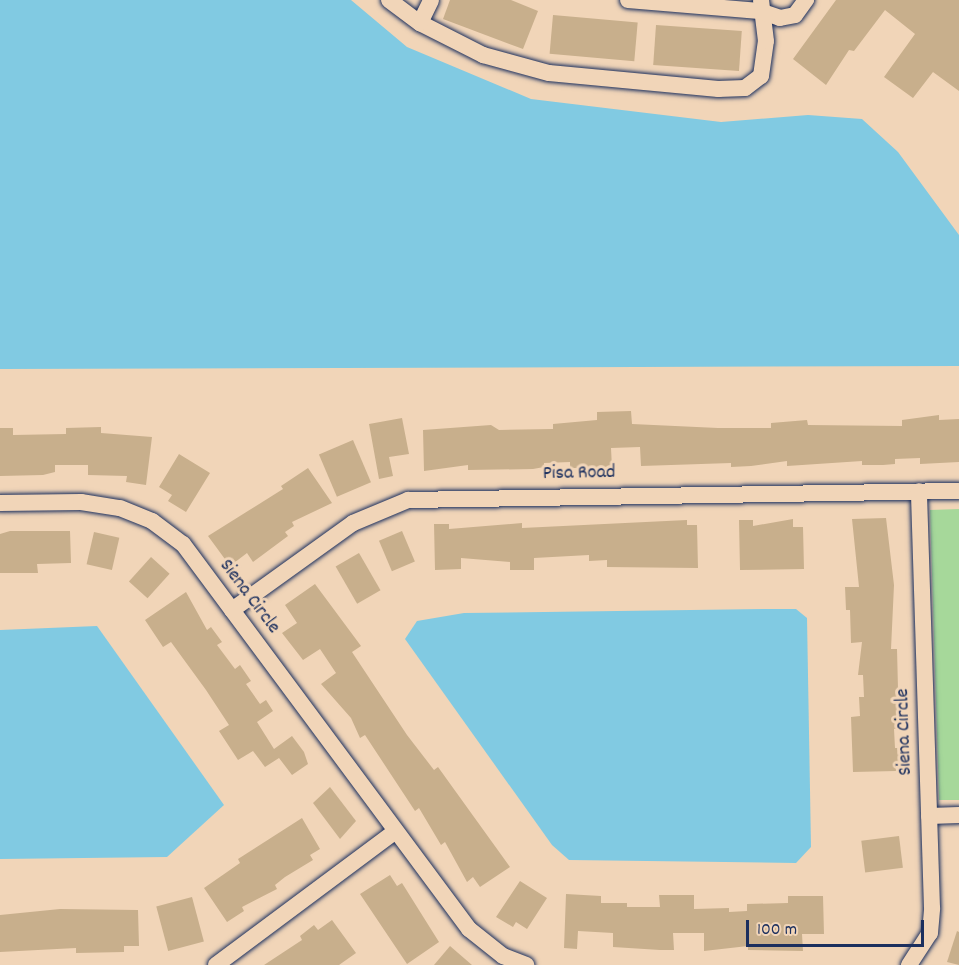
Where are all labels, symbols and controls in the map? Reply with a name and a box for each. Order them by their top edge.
street label: Pisa Road [543,461,615,487]
street label: Siena Circle [213,555,285,639]
street label: Siena Circle [891,688,919,776]
scale bar [749,908,928,946]
text: 100 m [757,918,797,943]

